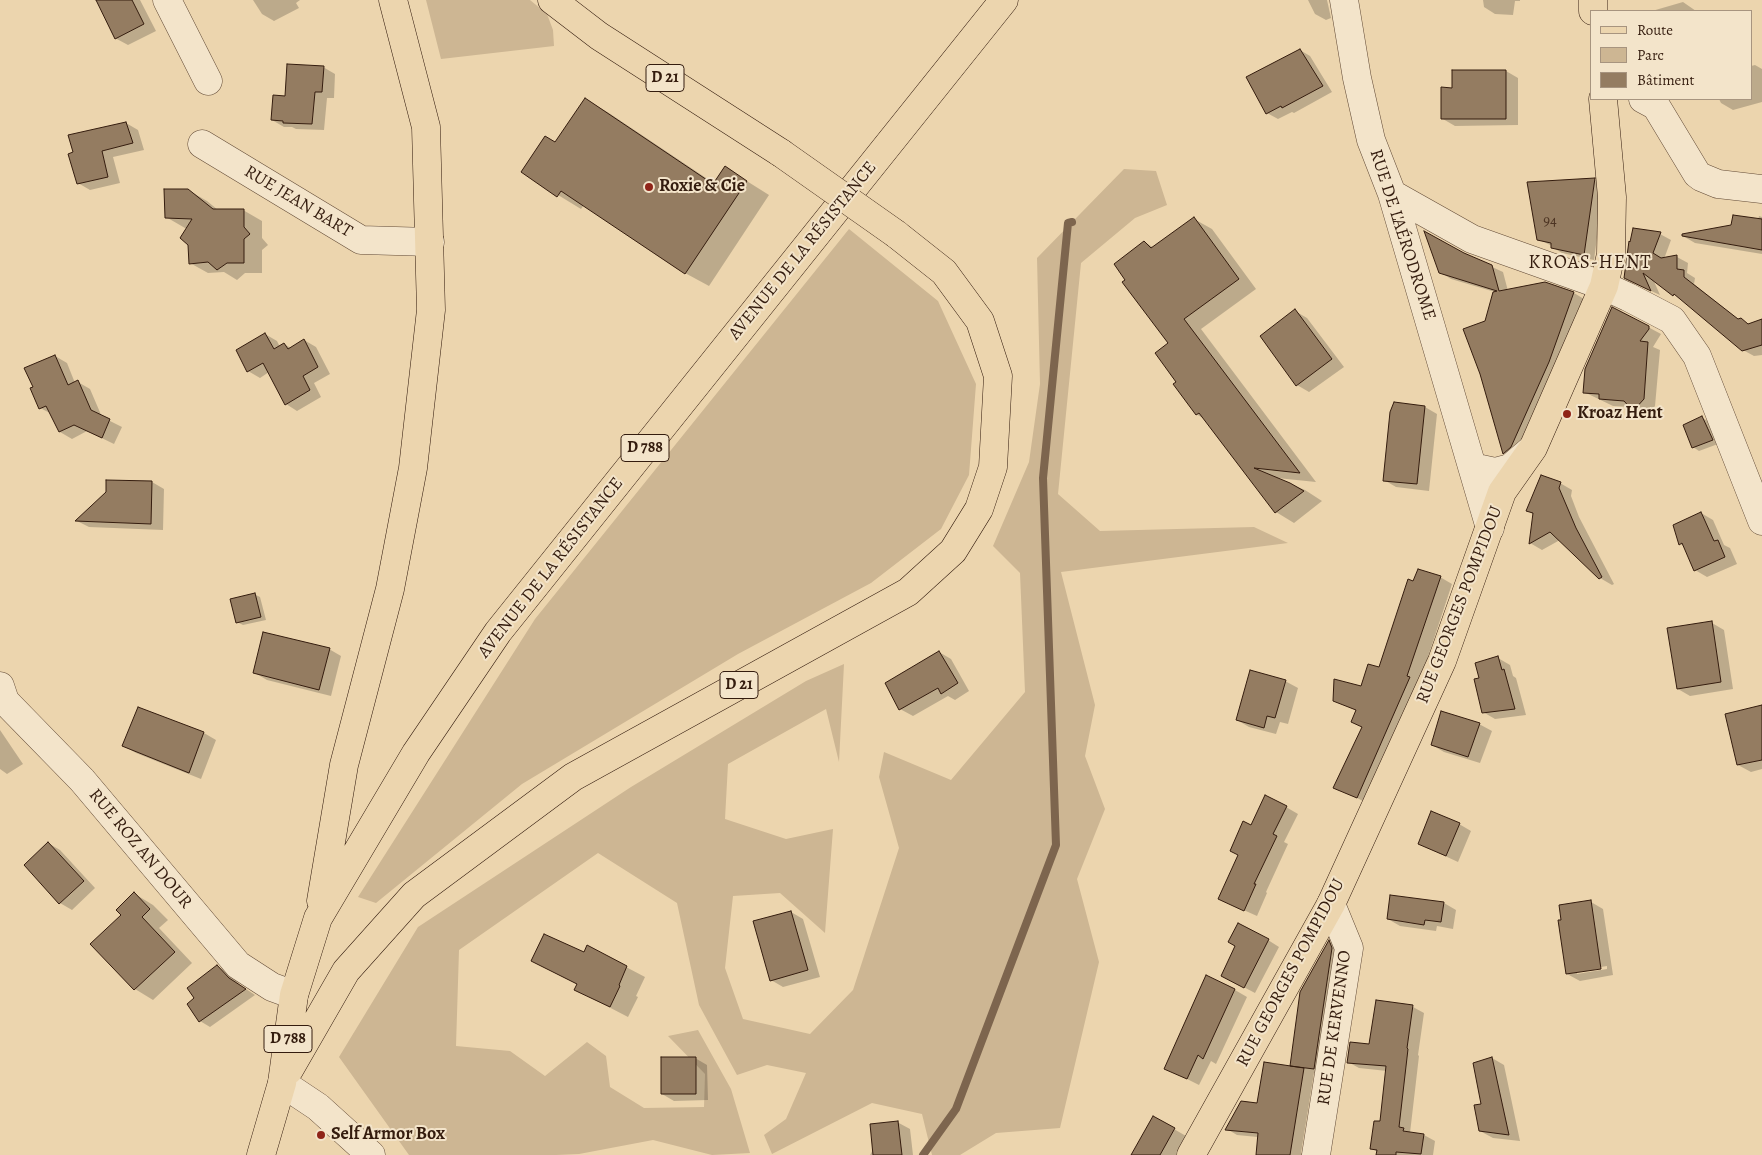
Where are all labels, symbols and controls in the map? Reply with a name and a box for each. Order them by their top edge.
legend [1590,10,1752,100]
text: Route [1637,20,1673,40]
text: Parc [1637,45,1664,65]
road number: D 21 [646,64,684,92]
text: Bâtiment [1637,70,1695,90]
street label: RUE DE L'AÉRODROME [1364,147,1440,323]
street label: AVENUE DE LA RÉSISTANCE [724,157,882,345]
street label: RUE JEAN BART [240,161,356,243]
place label: Roxie & Cie [659,176,745,198]
marker: Roxie & Cie [643,181,655,193]
house number: 94 [1543,212,1557,230]
district label: KROAS-HENT [1527,252,1653,274]
place label: Kroaz Hent [1577,403,1663,425]
marker: Kroaz Hent [1561,408,1573,420]
road number: D 788 [621,434,669,462]
street label: AVENUE DE LA RÉSISTANCE [474,473,628,663]
street label: RUE GEORGES POMPIDOU [1412,503,1508,707]
road number: D 21 [720,672,758,698]
street label: RUE ROZ AN DOUR [84,785,196,913]
street label: RUE GEORGES POMPIDOU [1232,875,1350,1071]
street label: RUE DE KERVENNO [1313,949,1357,1107]
road number: D 788 [264,1026,312,1052]
place label: Self Armor Box [331,1124,445,1146]
marker: Self Armor Box [315,1129,327,1141]

